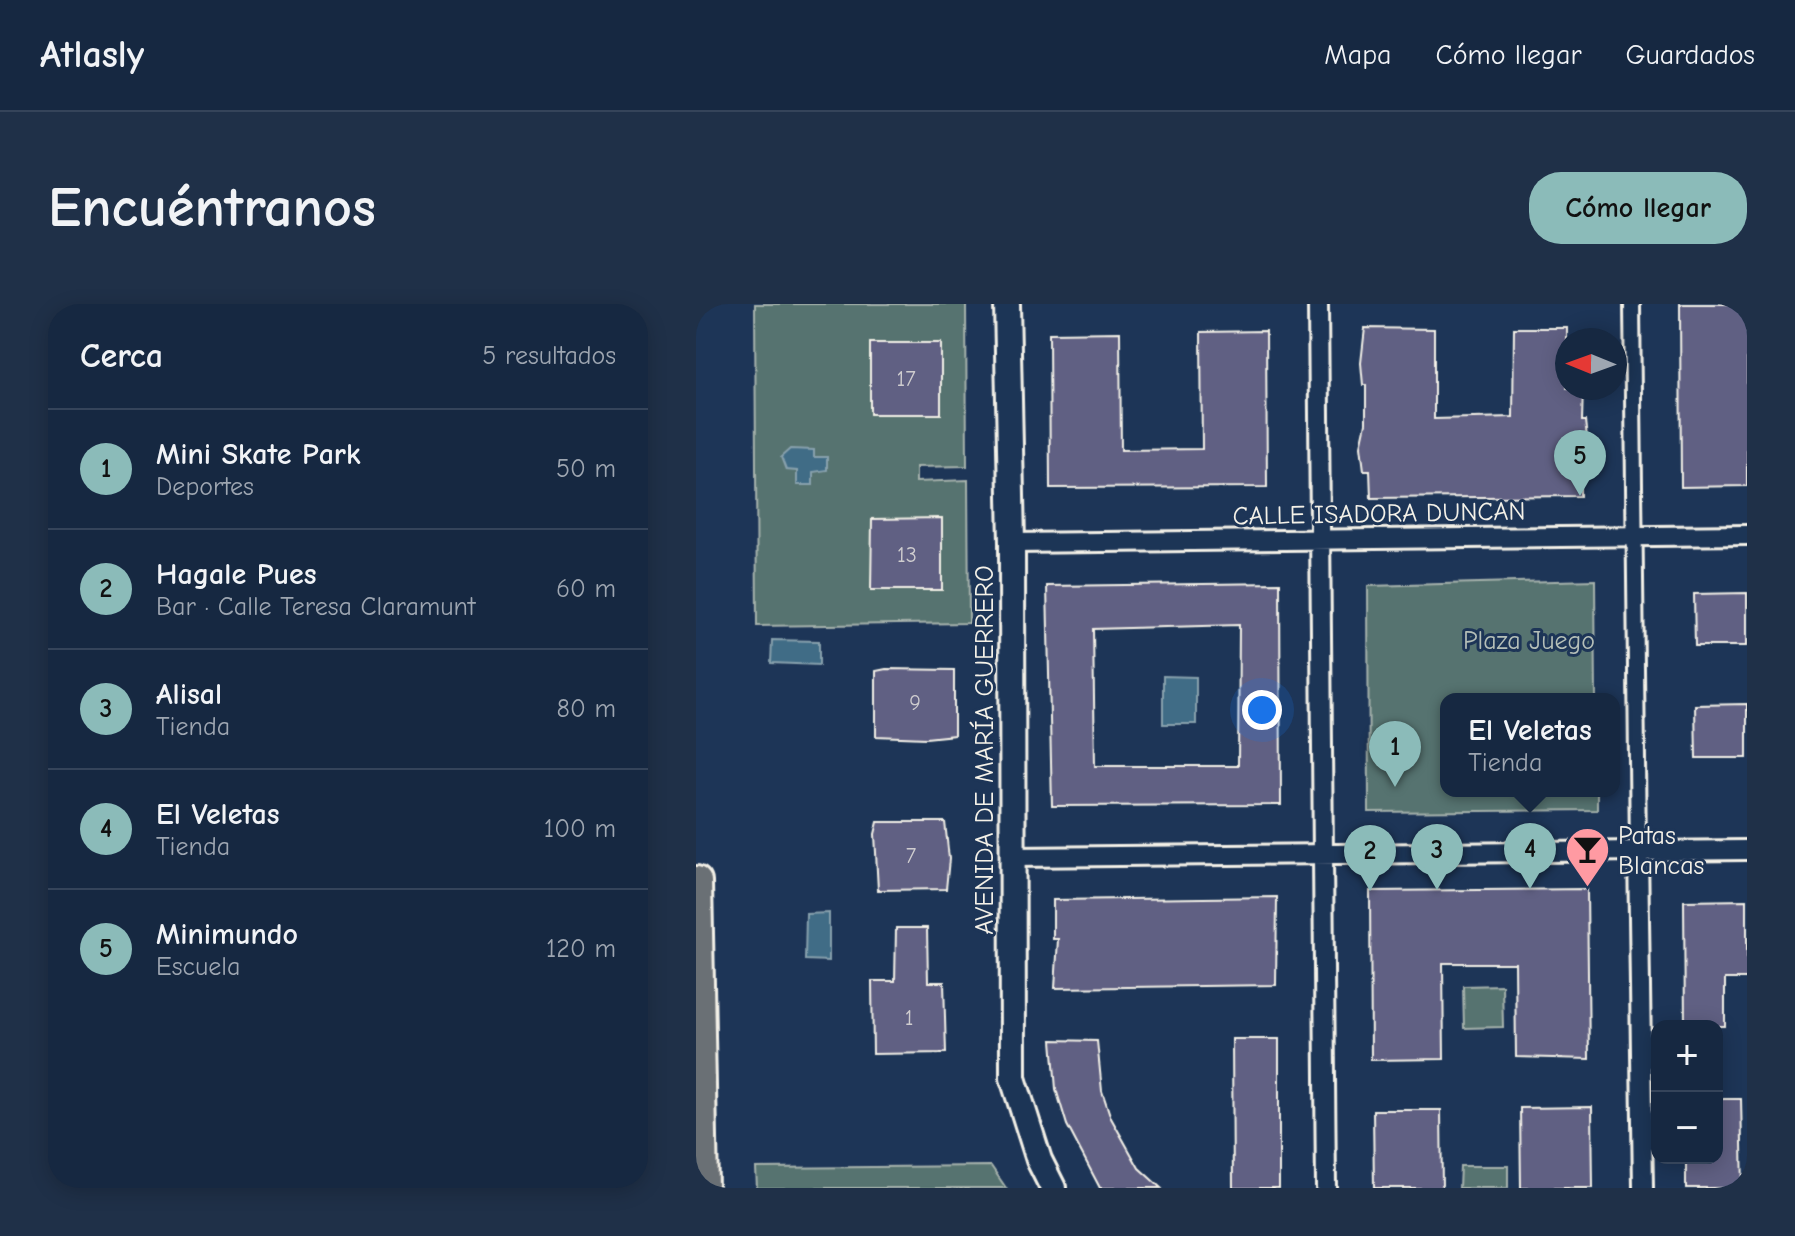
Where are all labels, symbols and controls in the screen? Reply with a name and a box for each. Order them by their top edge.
text: Atlasly [40,33,144,77]
text: Mapa [1324,39,1391,71]
text: Cómo llegar [1435,39,1582,71]
text: Guardados [1626,39,1755,71]
button: Cómo llegar [1529,172,1747,244]
text: Encuéntranos [48,176,376,240]
north arrow [1555,328,1627,400]
text: Cerca [80,336,163,376]
text: 5 resultados [482,341,616,371]
house number: 17 [896,366,916,392]
pin: 5 [1554,430,1606,496]
text: Mini Skate Park [156,437,361,472]
text: 1 [101,454,111,484]
text: 50 m [556,454,616,484]
text: Deportes [156,472,254,502]
street label: CALLE ISADORA DUNCAN [1232,496,1526,532]
house number: 13 [897,542,917,568]
text: Hagale Pues [156,557,316,592]
street label: AVENIDA DE MARÍA GUERRERO [969,565,1000,935]
text: 2 [100,574,112,604]
text: 60 m [556,574,616,604]
text: Bar · Calle Teresa Claramunt [156,592,475,622]
park label: Plaza Juego [1463,626,1595,656]
text: Alisal [156,677,222,712]
house number: 9 [909,690,921,716]
your location [1242,690,1282,730]
popup [1440,693,1620,797]
text: 3 [100,694,112,724]
text: 80 m [557,694,616,724]
text: Tienda [156,712,230,742]
text: El Veletas [1468,713,1592,748]
pin: 1 [1369,721,1421,787]
text: Tienda [1468,748,1542,778]
text: El Veletas [156,797,280,832]
text: 4 [100,814,112,844]
text: 100 m [544,814,616,844]
place label: Patas Blancas [1618,821,1704,881]
pin: 4 [1504,823,1556,889]
pin: 3 [1411,824,1463,890]
pin: 2 [1344,825,1396,891]
bar icon: Patas Blancas [1563,826,1611,889]
text: Tienda [156,832,230,862]
house number: 7 [906,843,917,869]
text: Minimundo [156,917,298,952]
text: 5 [99,934,113,964]
text: 120 m [546,934,616,964]
text: Escuela [156,952,240,982]
house number: 1 [905,1005,913,1031]
map controls [1651,1020,1723,1164]
button: + [1651,1020,1723,1092]
button: − [1651,1092,1723,1164]

